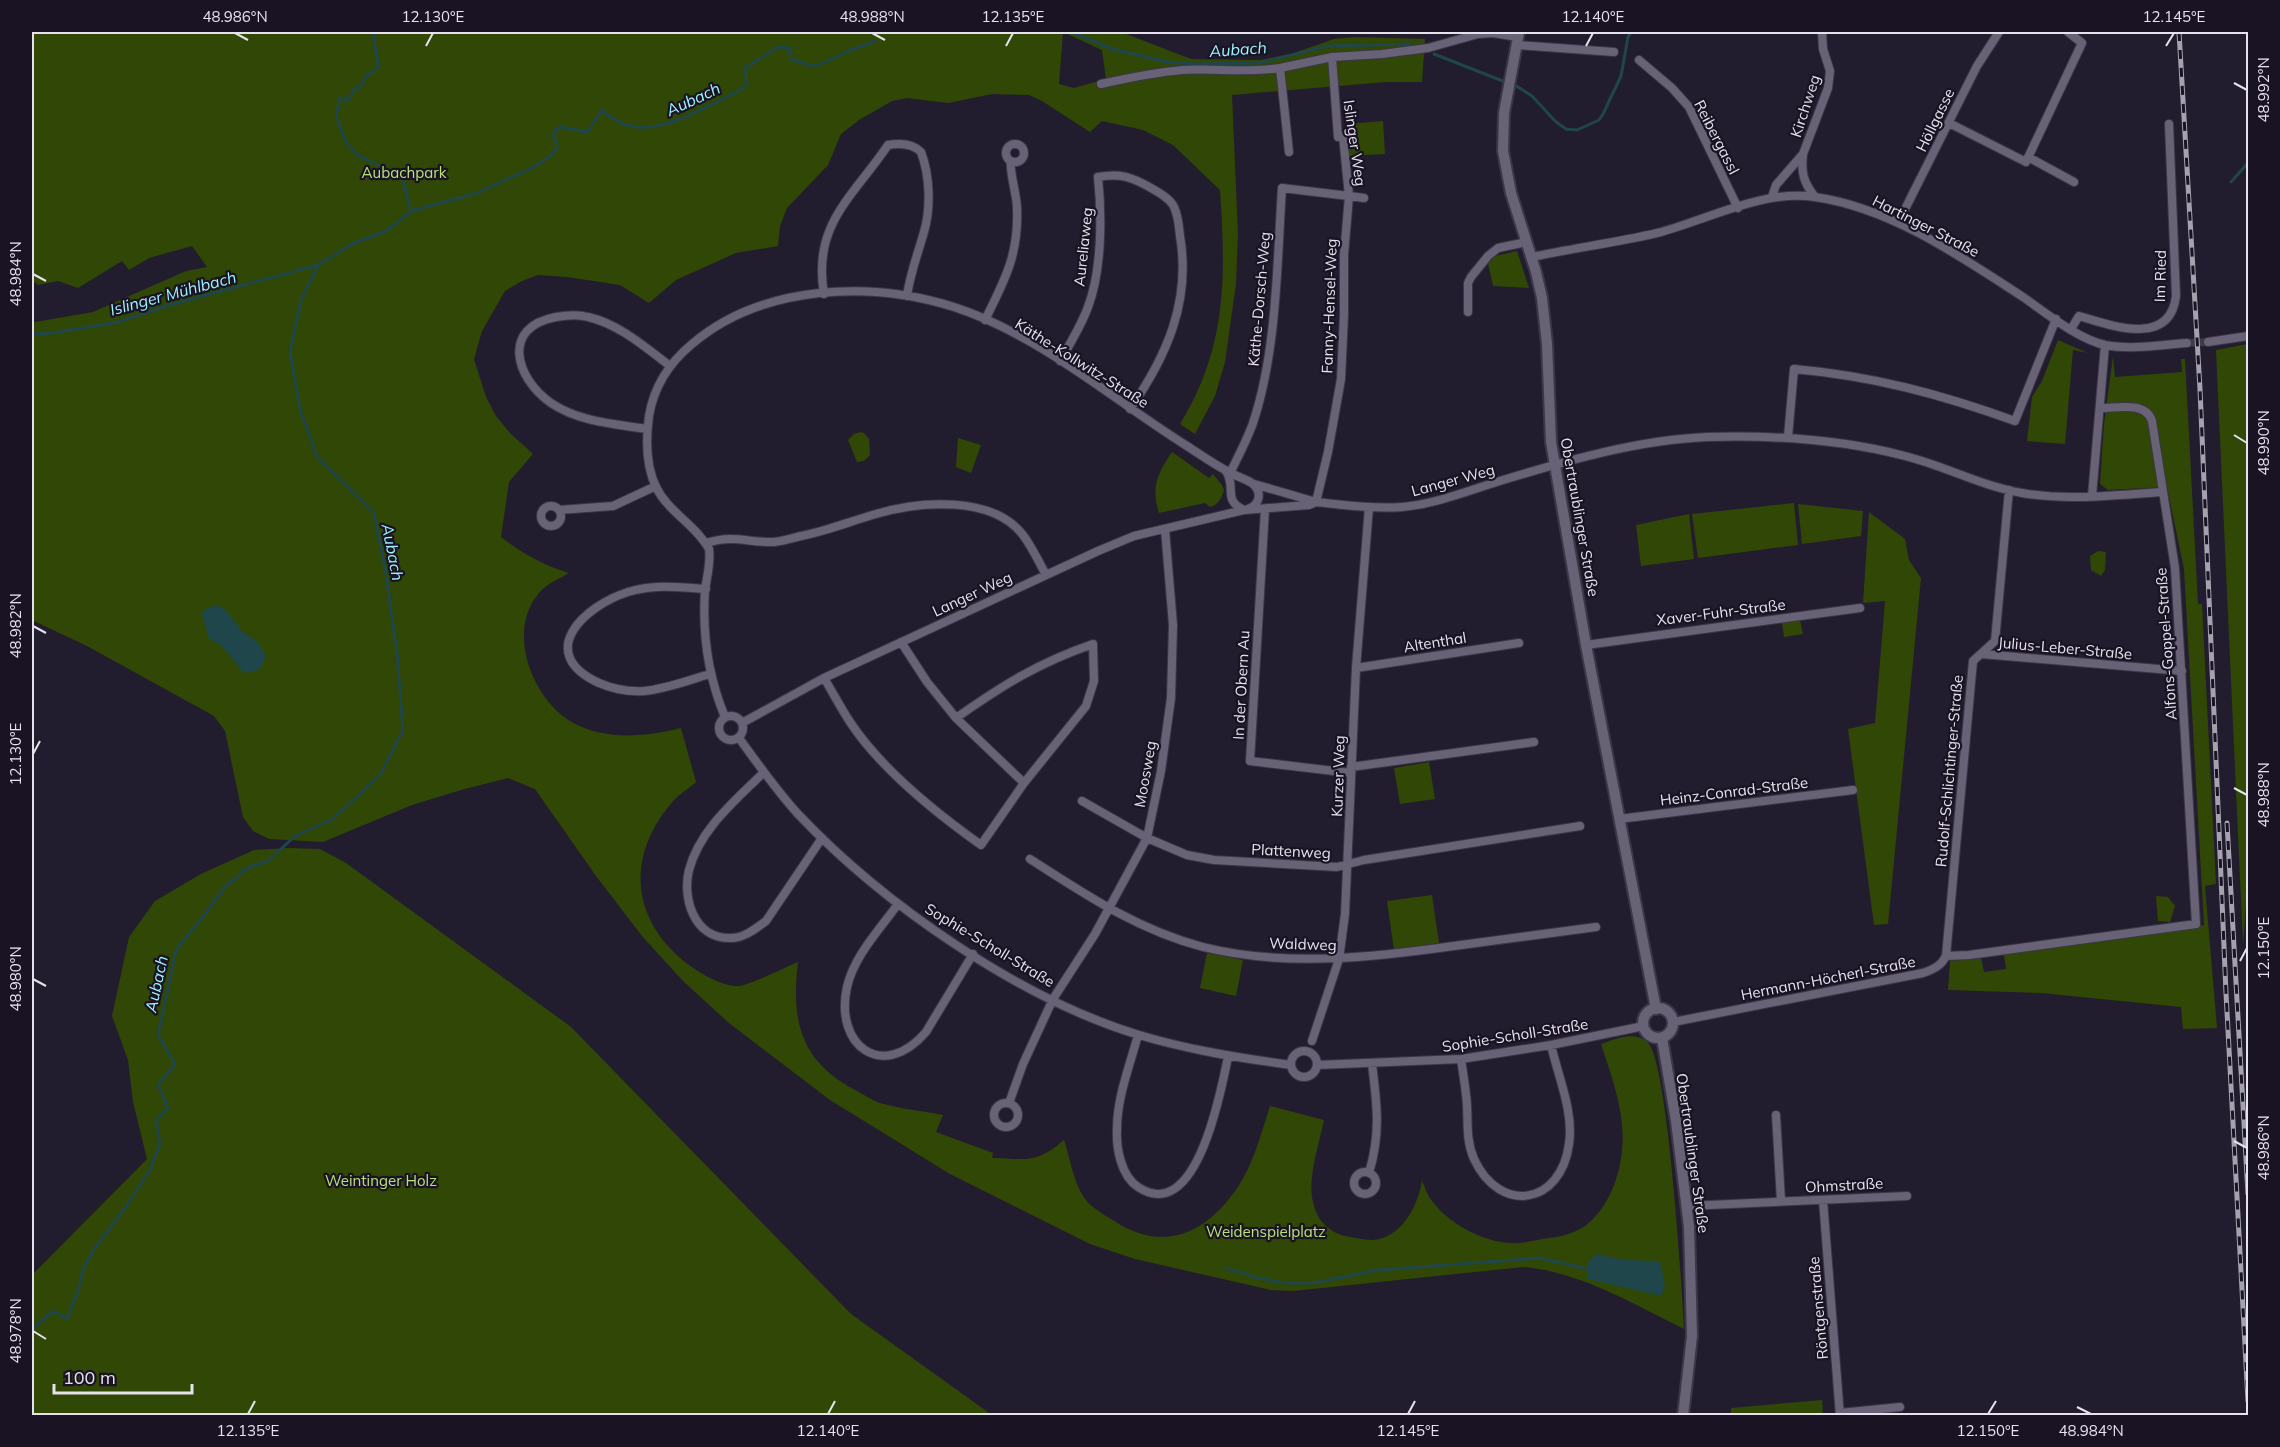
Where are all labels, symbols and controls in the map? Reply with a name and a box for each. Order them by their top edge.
text: 48.986°N [202,7,268,26]
text: 12.130°E [402,7,465,26]
text: 48.988°N [839,7,905,26]
text: 12.135°E [982,7,1045,26]
text: 12.140°E [1562,7,1625,26]
text: 12.145°E [2143,7,2206,26]
water label: Aubach [1208,37,1267,61]
text: 48.992°N [2254,57,2273,123]
street label: Kirchweg [1786,72,1824,140]
water label: Aubach [662,78,723,121]
street label: Höllgasse [1911,85,1959,155]
street label: Reibergassl [1690,97,1744,177]
street label: Islinger Weg [1340,99,1370,187]
park label: Aubachpark [361,163,447,182]
street label: Hartinger Straße [1870,191,1982,261]
street label: Aureliaweg [1069,207,1097,287]
street label: Käthe-Dorsch-Weg [1244,231,1274,367]
street label: Fanny-Hensel-Weg [1317,238,1341,374]
text: 48.984°N [6,241,25,307]
street label: Im Ried [2150,250,2170,302]
water label: Islinger Mühlbach [108,267,238,319]
street label: Käthe-Kollwitz-Straße [1012,314,1152,412]
text: 48.990°N [2254,410,2273,476]
street label: Obertraublinger Straße [1557,436,1603,598]
street label: Langer Weg [1409,460,1497,500]
water label: Aubach [378,521,408,582]
street label: Langer Weg [929,567,1015,621]
street label: Alfons-Goppel-Straße [2151,567,2181,721]
text: 48.982°N [6,593,25,659]
street label: Xaver-Fuhr-Straße [1655,595,1787,629]
street label: Altenthal [1402,628,1468,656]
street label: In der Obern Au [1229,630,1253,740]
street label: Julius-Leber-Straße [1997,633,2133,663]
street label: Rudolf-Schlichtinger-Straße [1931,674,1967,868]
text: 12.130°E [6,722,25,785]
street label: Kurzer Weg [1327,735,1349,817]
street label: Moosweg [1130,739,1160,809]
text: 48.988°N [2254,762,2273,828]
street label: Heinz-Conrad-Straße [1659,773,1809,809]
street label: Plattenweg [1251,839,1331,863]
street label: Sophie-Scholl-Straße [922,899,1058,991]
text: 12.150°E [2254,916,2273,979]
street label: Waldweg [1269,933,1337,955]
text: 48.980°N [6,946,25,1012]
street label: Hermann-Höcherl-Straße [1739,952,1917,1004]
water label: Aubach [140,954,172,1015]
street label: Sophie-Scholl-Straße [1441,1014,1589,1056]
street label: Obertraublinger Straße [1672,1072,1714,1234]
text: 48.986°N [2254,1115,2273,1181]
park label: Weintinger Holz [325,1171,437,1190]
street label: Ohmstraße [1804,1173,1884,1197]
park label: Weidenspielplatz [1206,1222,1326,1241]
street label: Röntgenstraße [1804,1256,1832,1360]
text: 48.978°N [6,1298,25,1364]
scale bar [54,1357,192,1395]
text: 100 m [63,1366,116,1389]
text: 12.135°E [217,1421,280,1440]
text: 12.140°E [797,1421,860,1440]
text: 12.145°E [1377,1421,1440,1440]
text: 12.150°E [1957,1421,2020,1440]
text: 48.984°N [2058,1421,2124,1440]

